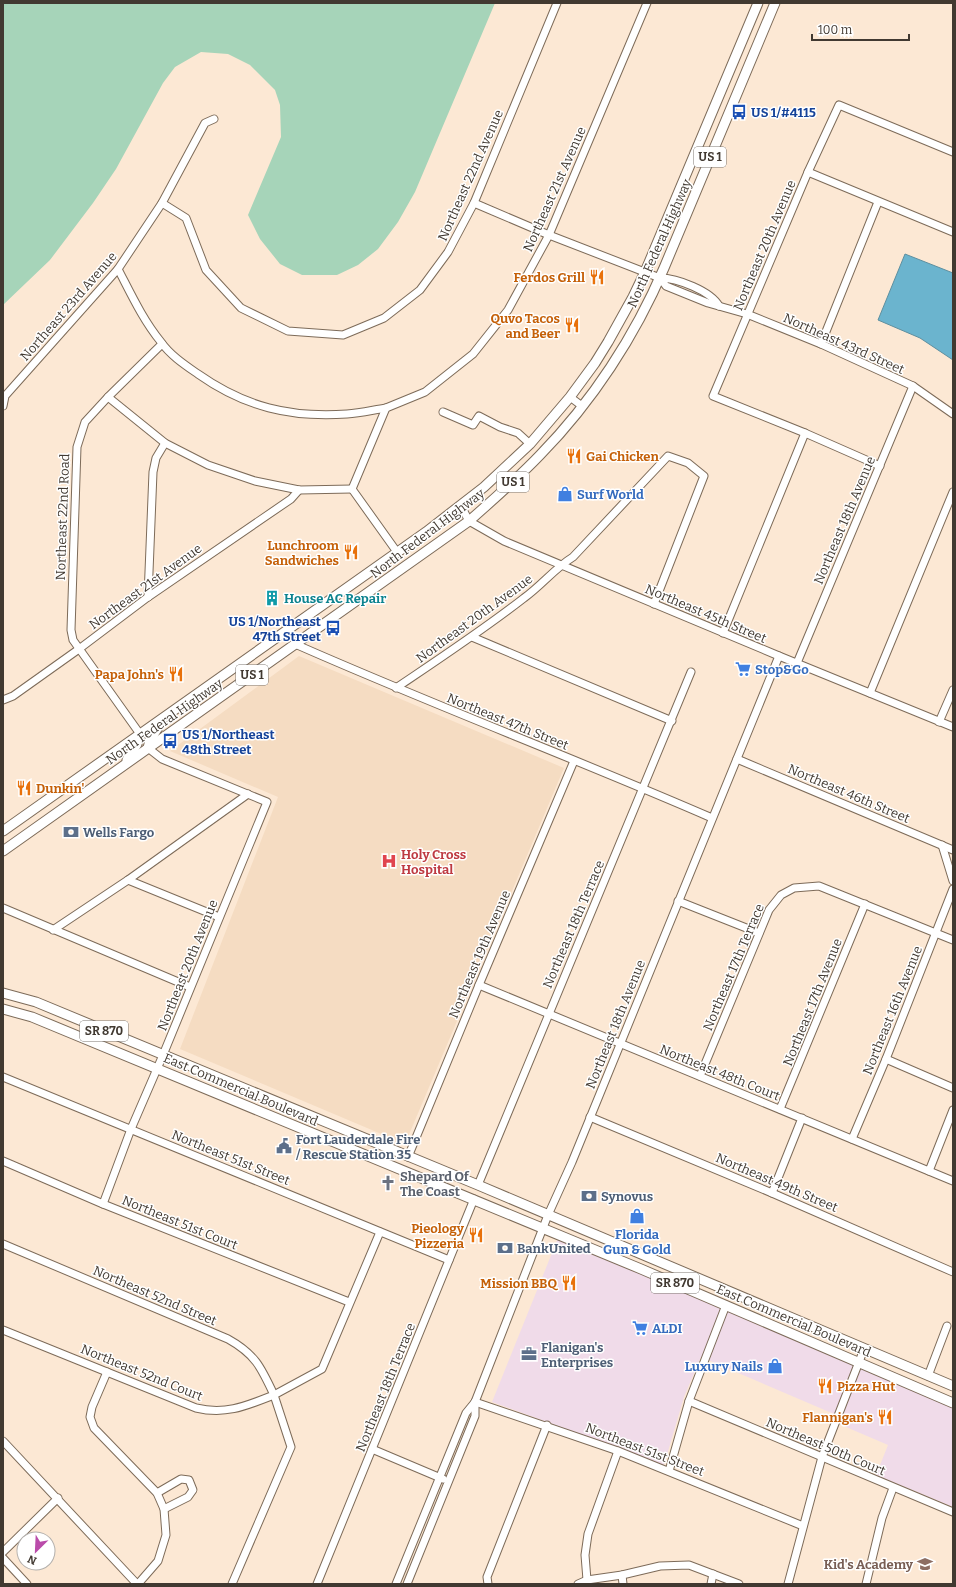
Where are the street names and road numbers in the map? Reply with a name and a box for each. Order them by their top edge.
street label: Northeast 22nd Avenue [435,107,506,243]
street label: Northeast 21st Avenue [520,124,589,254]
road number: US 1 [694,147,726,167]
street label: North Federal Highway [624,177,695,310]
street label: Northeast 20th Avenue [730,178,799,313]
street label: Northeast 23rd Avenue [17,249,120,364]
street label: Northeast 43rd Street [781,310,907,377]
street label: Northeast 22nd Road [53,453,72,581]
street label: Northeast 18th Avenue [811,454,878,586]
road number: US 1 [497,472,529,492]
street label: North Federal Highway [367,486,487,581]
street label: Northeast 21st Avenue [86,541,204,632]
street label: Northeast 20th Avenue [413,571,535,666]
street label: Northeast 45th Street [643,581,769,646]
road number: US 1 [236,665,268,685]
street label: North Federal Highway [103,675,226,767]
street label: Northeast 47th Street [445,690,571,753]
street label: Northeast 46th Street [786,761,912,826]
street label: Northeast 18th Terrace [540,858,607,990]
street label: Northeast 19th Avenue [446,888,513,1020]
street label: Northeast 20th Avenue [154,897,221,1033]
street label: Northeast 17th Terrace [700,902,767,1033]
street label: Northeast 17th Avenue [780,936,845,1068]
street label: Northeast 16th Avenue [860,944,925,1077]
street label: Northeast 18th Avenue [583,958,648,1091]
road number: SR 870 [80,1021,128,1041]
street label: Northeast 48th Court [658,1041,782,1104]
street label: East Commercial Boulevard [161,1050,320,1129]
street label: Northeast 51st Street [170,1127,292,1188]
street label: Northeast 49th Street [714,1150,840,1215]
street label: Northeast 51st Court [120,1192,240,1253]
street label: Northeast 52nd Street [91,1263,219,1328]
road number: SR 870 [651,1273,699,1293]
street label: East Commercial Boulevard [714,1281,873,1360]
street label: Northeast 18th Terrace [353,1321,418,1454]
street label: Northeast 52nd Court [79,1341,205,1404]
street label: Northeast 50th Court [764,1414,888,1479]
street label: Northeast 51st Street [583,1420,707,1479]

